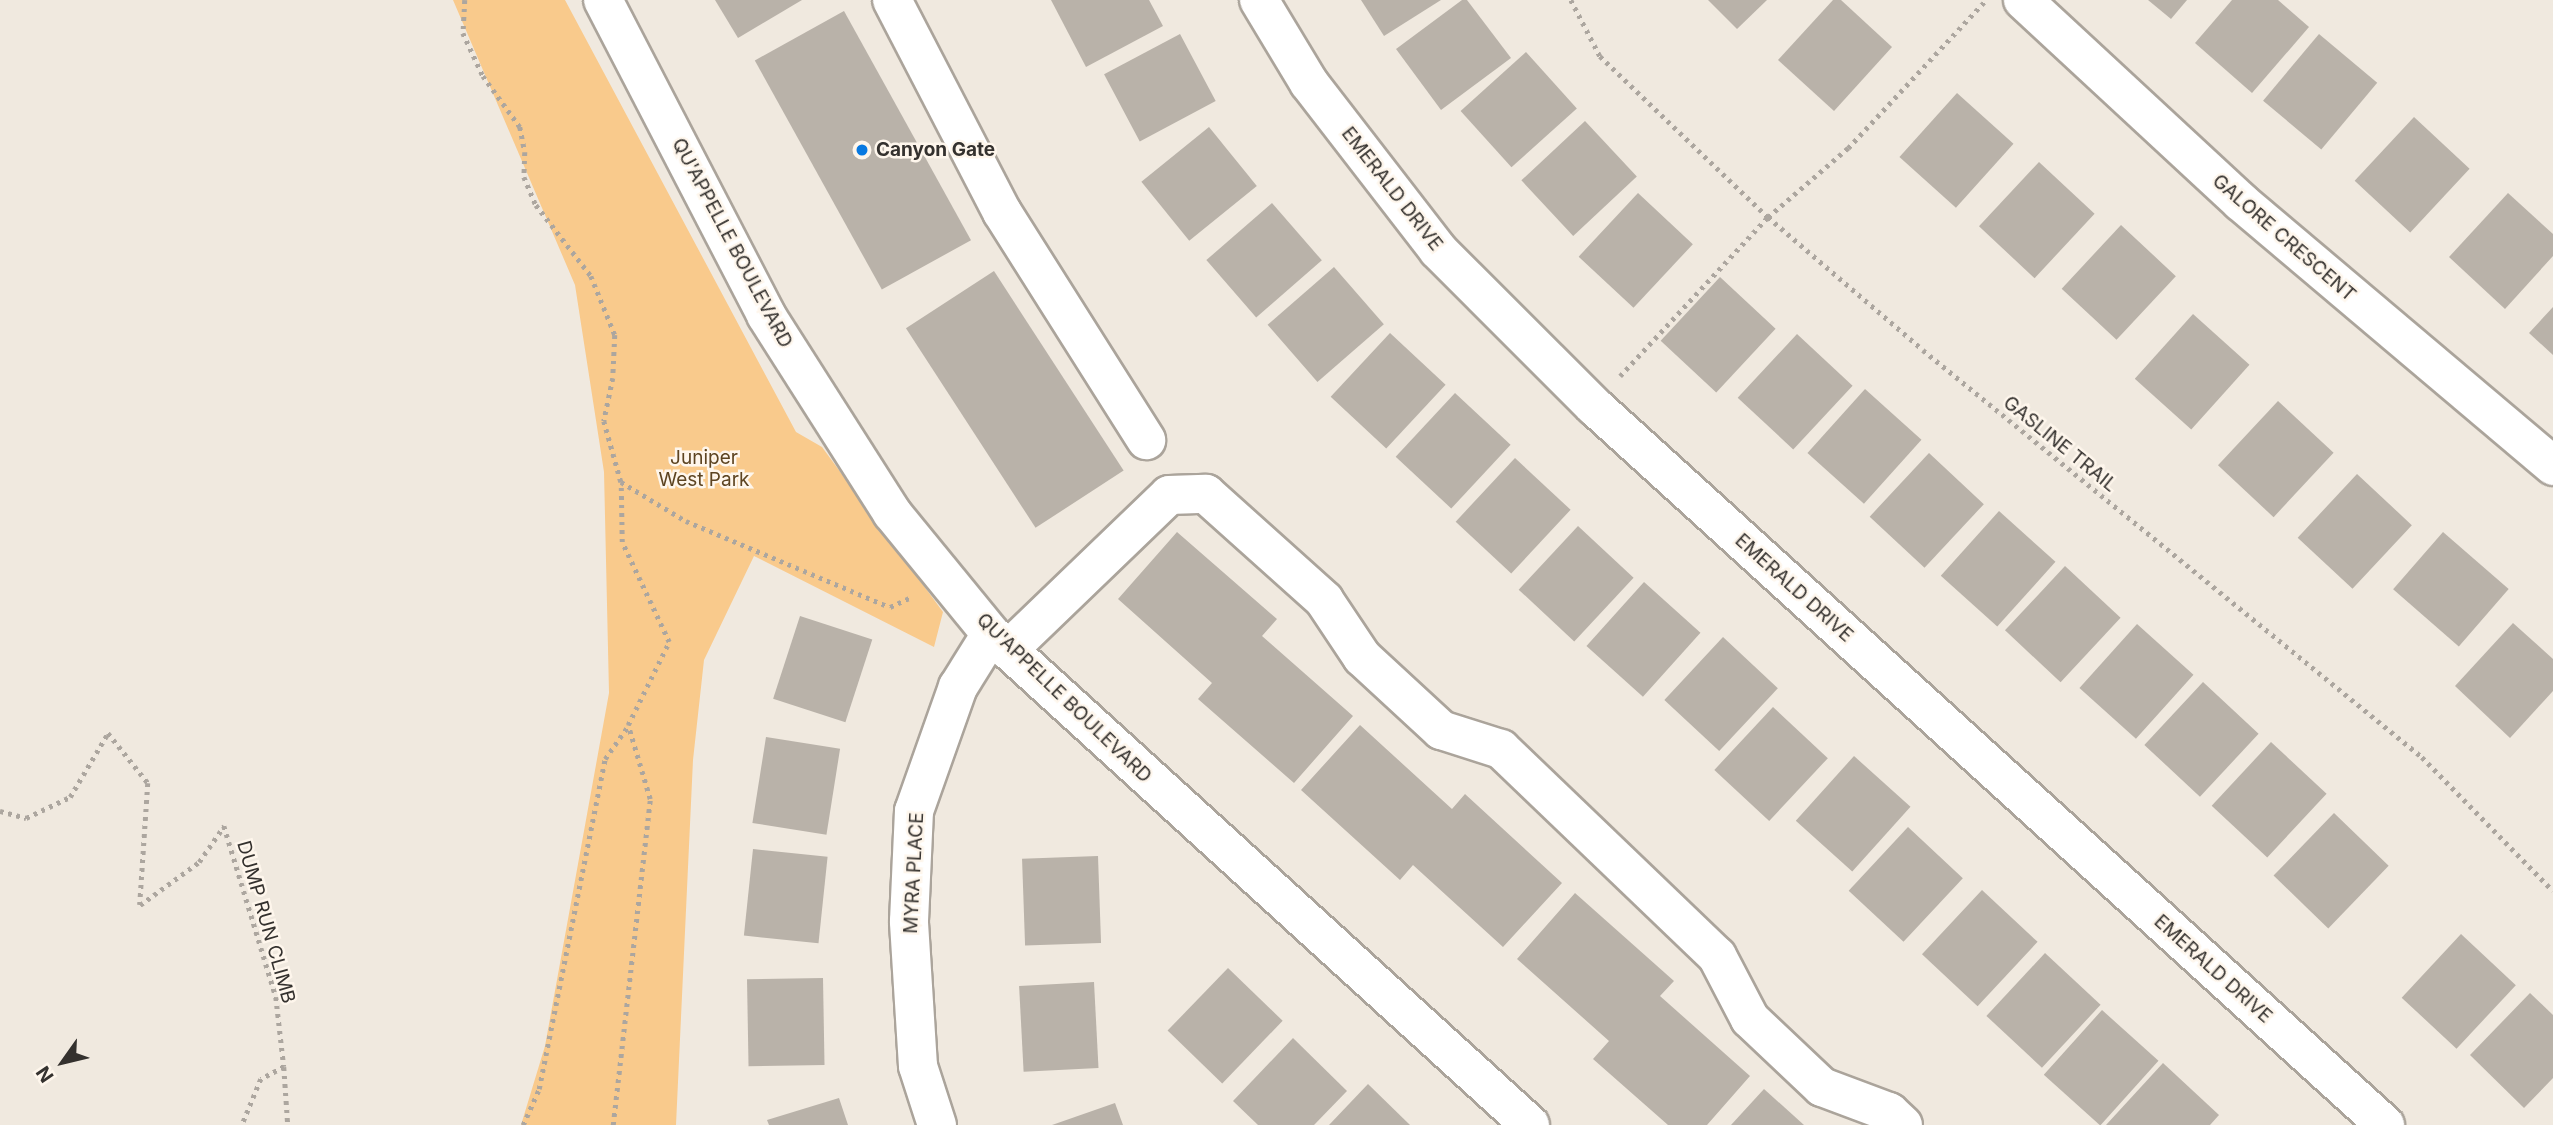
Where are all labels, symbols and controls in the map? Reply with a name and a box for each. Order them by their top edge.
street label: EMERALD DRIVE [1337,123,1447,255]
street label: QU'APPELLE BOULEVARD [667,134,797,352]
place label: Canyon Gate [876,139,995,161]
marker: Canyon Gate [854,142,870,158]
street label: GALORE CRESCENT [2208,170,2360,306]
street label: GASLINE TRAIL [1999,391,2121,497]
park label: Juniper West Park [658,447,750,491]
street label: EMERALD DRIVE [1730,529,1858,647]
street label: QU'APPELLE BOULEVARD [972,609,1156,787]
street label: MYRA PLACE [899,812,929,934]
street label: DUMP RUN CLIMB [232,838,300,1006]
street label: EMERALD DRIVE [2149,910,2277,1028]
north arrow [28,1027,98,1097]
text: N [32,1062,59,1086]

